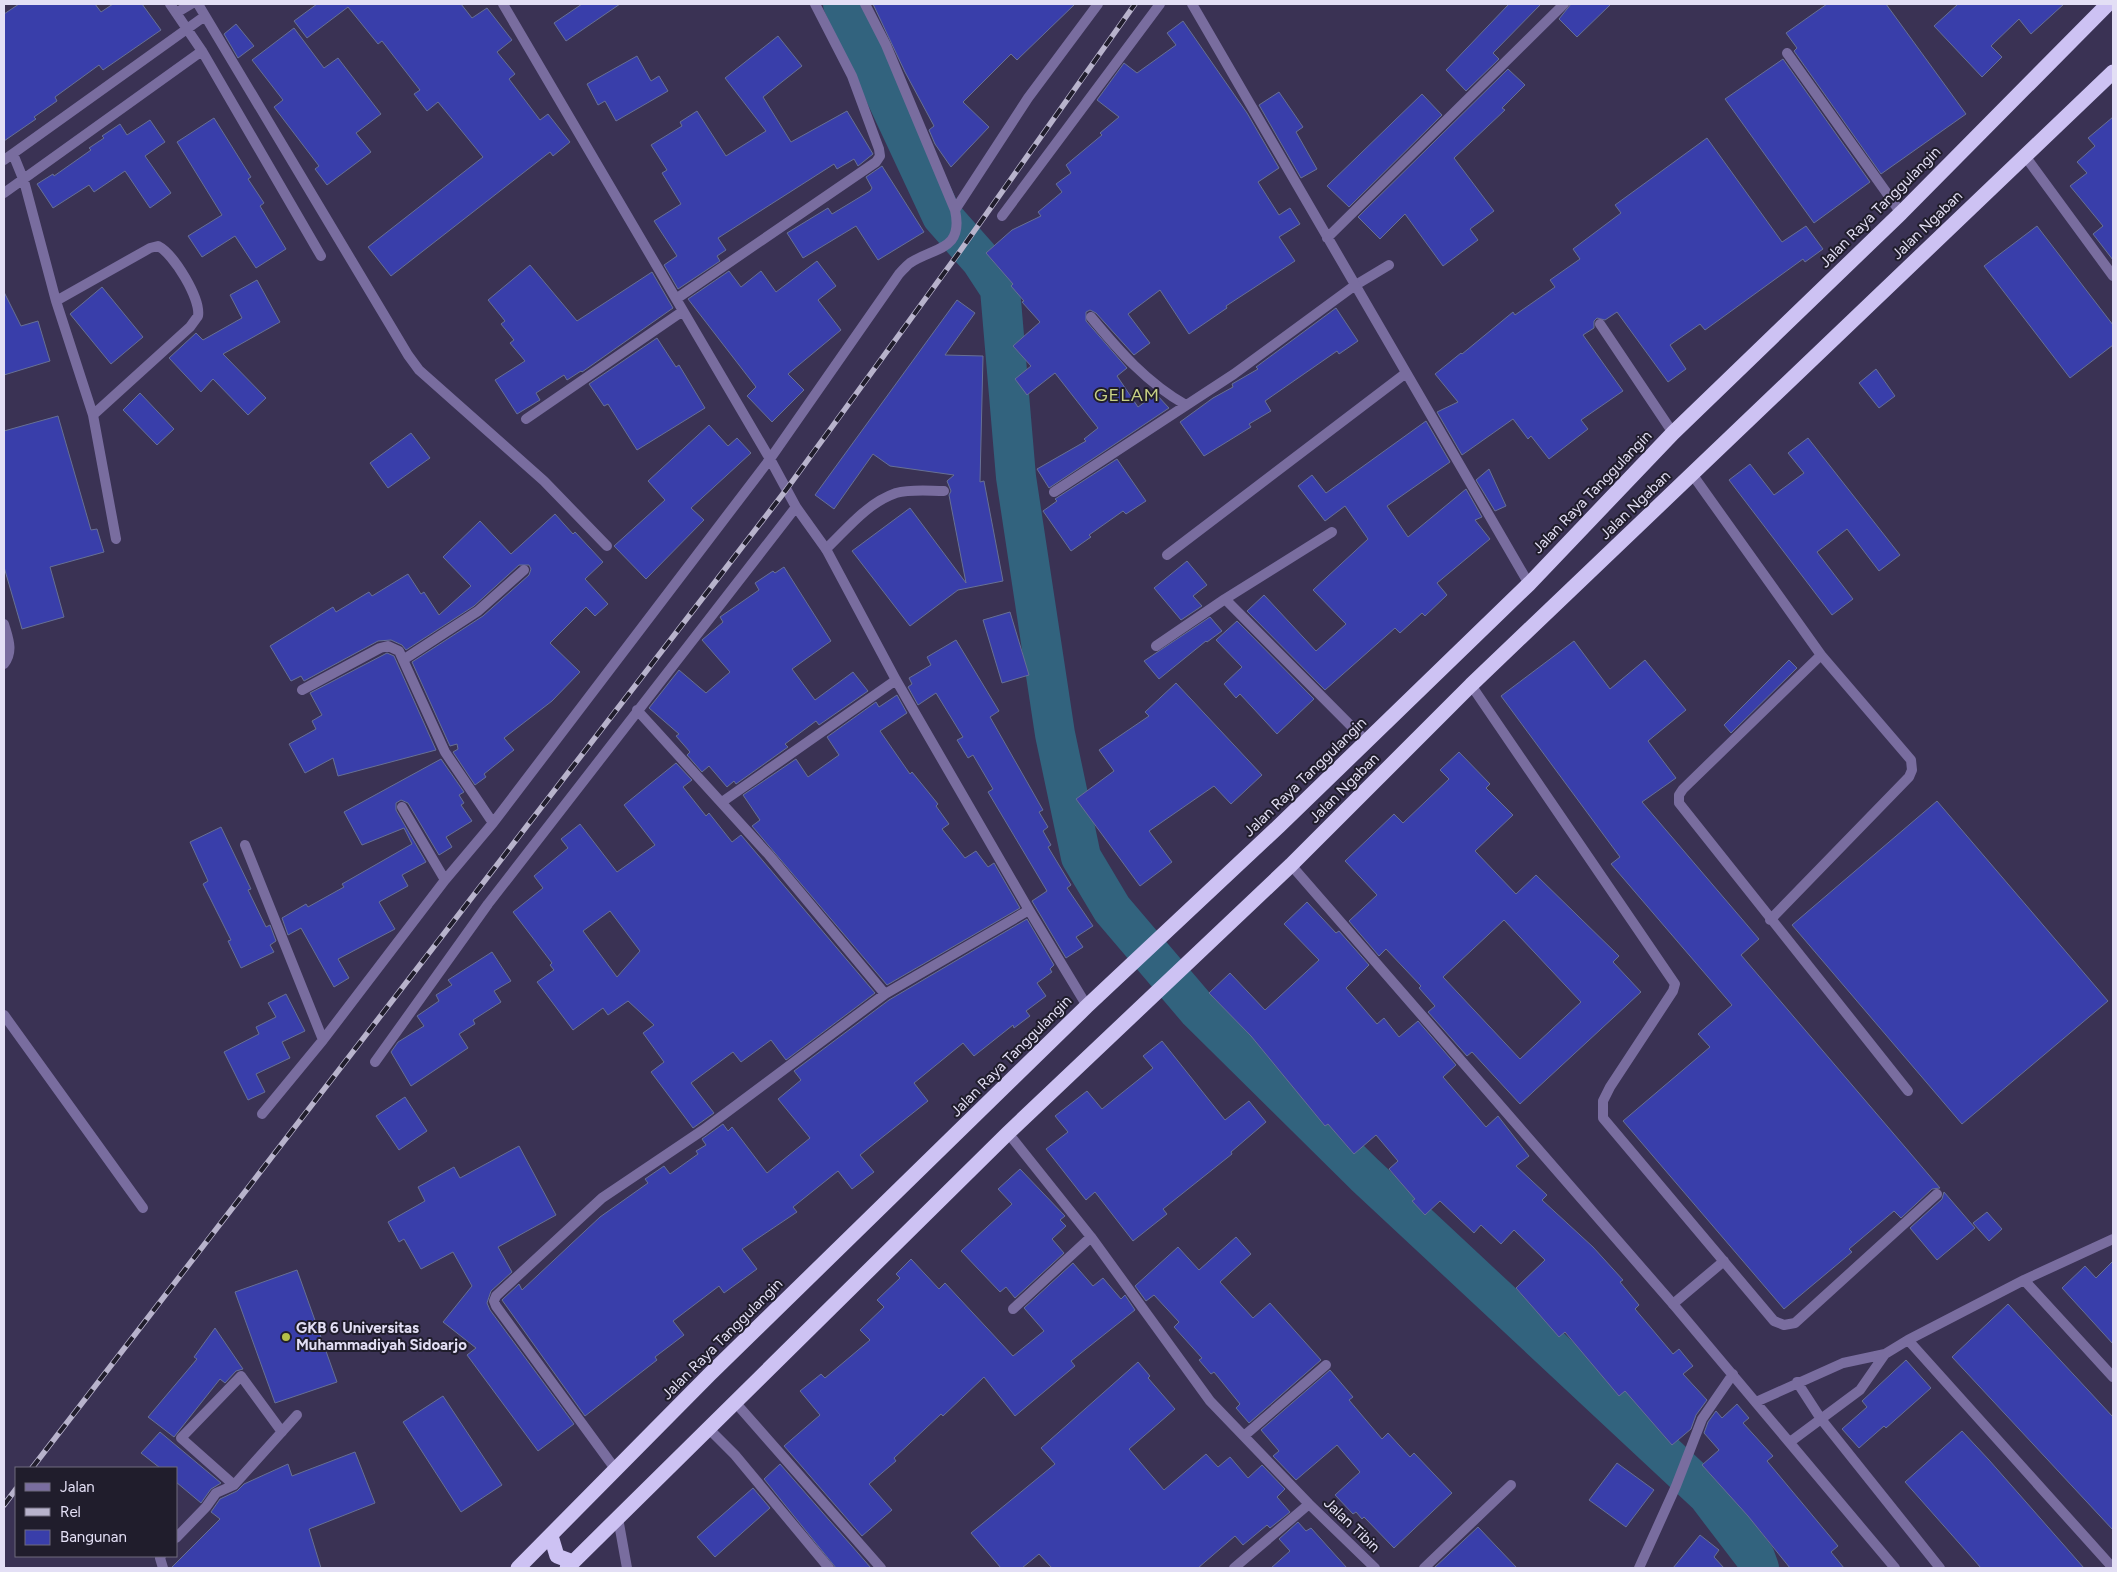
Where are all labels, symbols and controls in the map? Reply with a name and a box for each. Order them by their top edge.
street label: Jalan Raya Tanggulangin [1816,143,1944,271]
street label: Jalan Ngaban [1888,187,1966,263]
district label: GELAM [1094,384,1160,406]
street label: Jalan Raya Tanggulangin [1529,427,1655,557]
street label: Jalan Ngaban [1596,467,1674,543]
street label: Jalan Raya Tanggulangin [1240,714,1370,840]
street label: Jalan Ngaban [1305,749,1383,827]
street label: Jalan Raya Tanggulangin [947,992,1075,1120]
street label: Jalan Raya Tanggulangin [658,1275,786,1403]
place label: GKB 6 Universitas Muhammadiyah Sidoarjo [296,1319,467,1354]
marker: GKB 6 Universitas Muhammadiyah Sidoarjo [280,1331,292,1343]
legend [15,1467,178,1557]
text: Jalan [60,1478,95,1496]
street label: Jalan Tibin [1320,1494,1384,1556]
text: Rel [60,1503,81,1521]
text: Bangunan [60,1528,127,1546]

